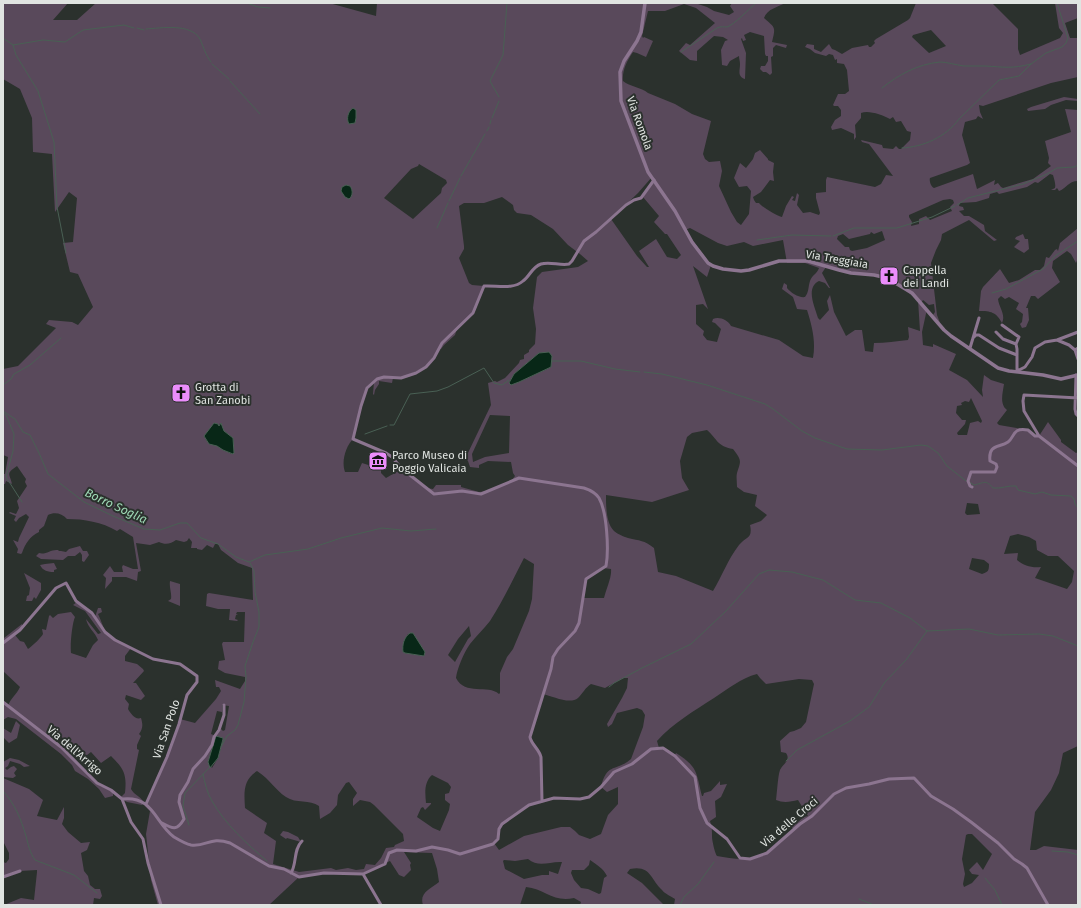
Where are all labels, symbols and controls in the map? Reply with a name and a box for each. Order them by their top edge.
street label: Via Romola [624,95,655,152]
street label: Via Treggiaia [805,248,869,271]
place label: Cappella dei Landi [903,264,949,290]
church icon: Cappella dei Landi [878,265,900,287]
place label: Grotta di San Zanobi [195,381,250,407]
church icon: Grotta di San Zanobi [170,382,192,404]
place label: Parco Museo di Poggio Valicaia [392,449,467,475]
museum icon: Parco Museo di Poggio Valicaia [367,450,389,472]
water label: Borro Soglia [83,485,149,527]
street label: Via San Polo [150,698,183,760]
street label: Via dell'Arrigo [44,723,105,778]
street label: Via delle Croci [758,795,821,850]

